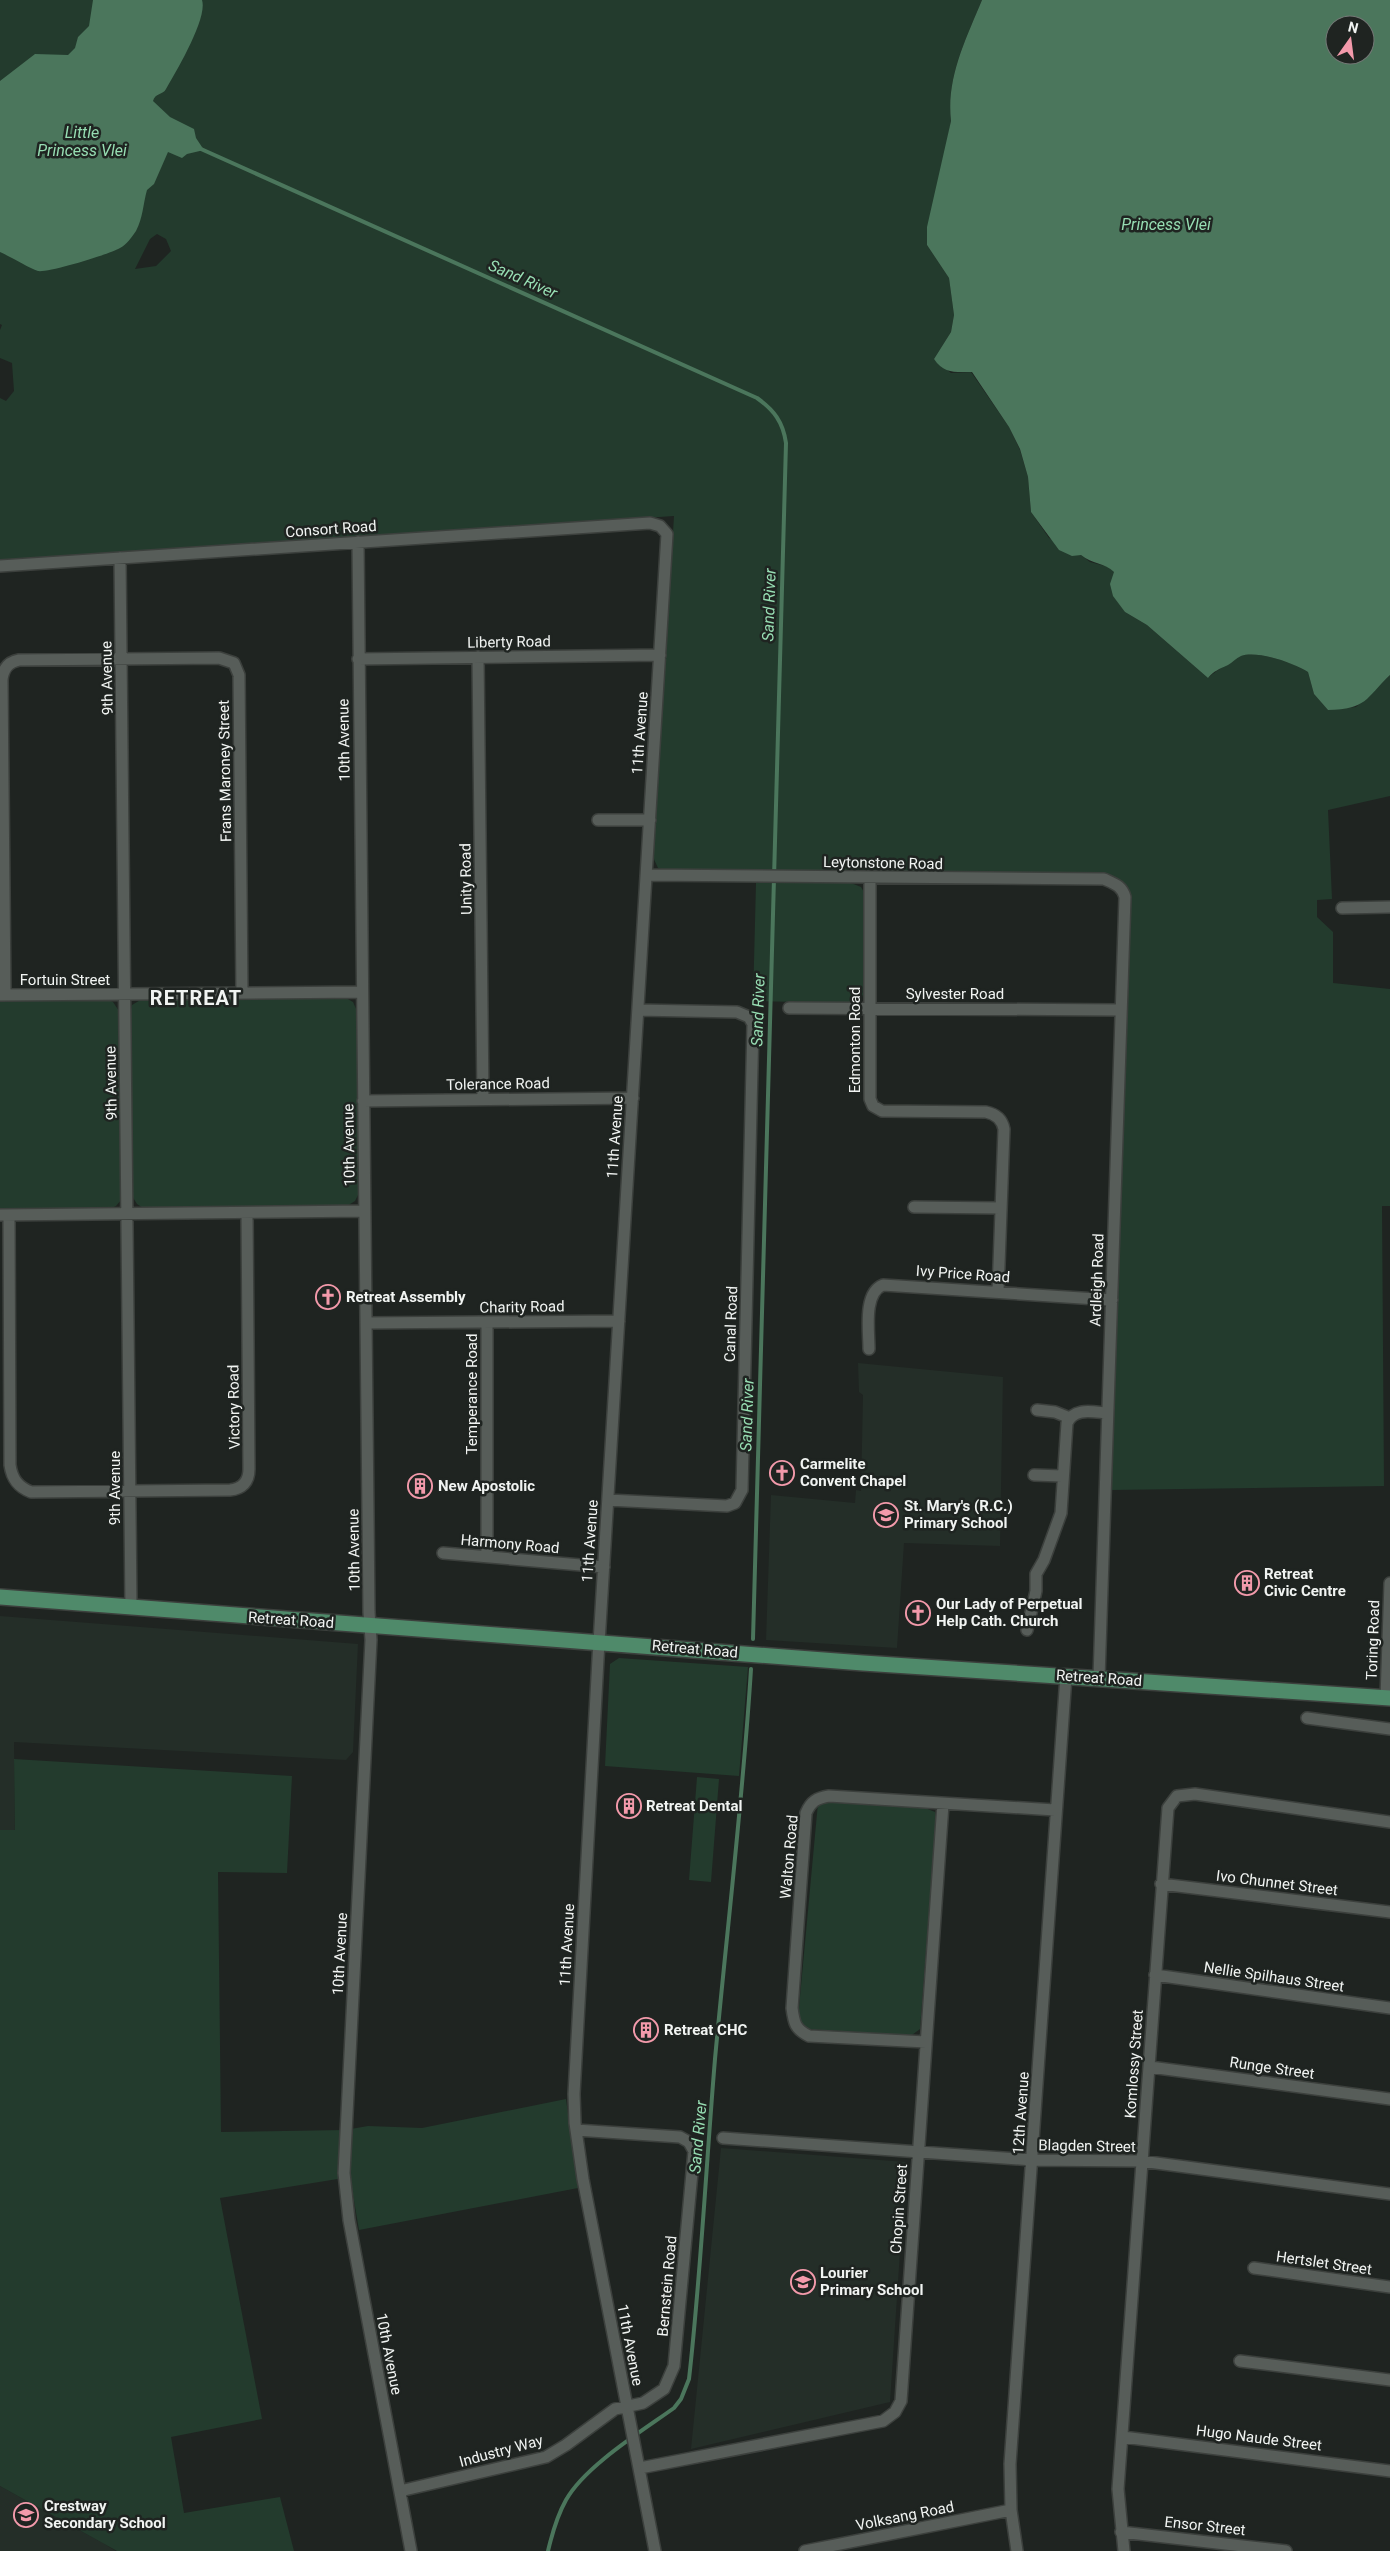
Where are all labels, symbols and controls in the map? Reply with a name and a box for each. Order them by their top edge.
north arrow [1325,15,1375,65]
text: N [1346,18,1360,36]
water label: Little Princess Vlei [37,123,127,160]
water label: Princess Vlei [1121,215,1211,234]
water label: Sand River [486,255,561,303]
street label: Consort Road [285,517,377,541]
water label: Sand River [758,567,780,642]
street label: Liberty Road [467,632,551,652]
street label: 9th Avenue [97,641,117,715]
street label: 11th Avenue [628,691,652,775]
street label: 10th Avenue [334,698,354,782]
street label: Frans Maroney Street [215,700,235,842]
street label: Unity Road [456,843,476,915]
street label: Leytonstone Road [823,853,943,873]
street label: Fortuin Street [20,971,110,989]
water label: Sand River [747,972,769,1047]
street label: Sylvester Road [906,985,1004,1003]
district label: RETREAT [150,986,242,1010]
street label: Edmonton Road [846,987,864,1093]
street label: 9th Avenue [101,1046,121,1120]
street label: Tolerance Road [446,1074,550,1094]
street label: 11th Avenue [603,1095,627,1179]
street label: 10th Avenue [339,1103,359,1187]
street label: Ardleigh Road [1086,1233,1108,1327]
street label: Ivy Price Road [915,1262,1011,1286]
church icon: Retreat Assembly [315,1284,341,1310]
street label: Canal Road [721,1286,741,1362]
place label: Retreat Assembly [346,1288,466,1306]
street label: Charity Road [479,1297,565,1317]
street label: Temperance Road [463,1334,481,1454]
street label: Victory Road [224,1364,244,1450]
water label: Sand River [736,1377,758,1452]
street label: 9th Avenue [106,1451,124,1525]
place label: Carmelite Convent Chapel [800,1455,906,1490]
church icon: Carmelite Convent Chapel [769,1460,795,1486]
building icon: New Apostolic [407,1473,433,1499]
place label: New Apostolic [438,1477,535,1495]
place label: St. Mary's (R.C.) Primary School [904,1497,1013,1532]
street label: 11th Avenue [578,1499,602,1583]
school or university icon: St. Mary's (R.C.) Primary School [873,1502,899,1528]
street label: 10th Avenue [344,1508,364,1592]
street label: Harmony Road [460,1531,560,1557]
place label: Retreat Civic Centre [1264,1565,1346,1600]
building icon: Retreat Civic Centre [1234,1570,1260,1596]
place label: Our Lady of Perpetual Help Cath. Church [936,1595,1083,1630]
church icon: Our Lady of Perpetual Help Cath. Church [905,1600,931,1626]
street label: Toring Road [1363,1600,1383,1680]
street label: Retreat Road [247,1608,335,1632]
street label: Retreat Road [651,1636,739,1662]
street label: Retreat Road [1055,1666,1143,1690]
building icon: Retreat Dental [616,1793,642,1819]
place label: Retreat Dental [646,1797,742,1815]
street label: Walton Road [776,1814,802,1900]
street label: Ivo Chunnet Street [1215,1867,1339,1899]
street label: 11th Avenue [556,1903,578,1987]
street label: 10th Avenue [329,1912,351,1996]
street label: Nellie Spilhaus Street [1203,1958,1345,1996]
street label: Komlossy Street [1121,2009,1147,2119]
building icon: Retreat CHC [633,2017,659,2043]
place label: Retreat CHC [664,2021,747,2039]
street label: Runge Street [1228,2053,1316,2083]
street label: 12th Avenue [1009,2071,1033,2155]
water label: Sand River [685,2099,711,2174]
street label: Blagden Street [1038,2136,1136,2156]
street label: Chopin Street [887,2163,911,2255]
street label: Bernstein Road [654,2235,680,2337]
street label: Hertslet Street [1275,2247,1373,2279]
place label: Lourier Primary School [820,2264,923,2299]
school or university icon: Lourier Primary School [790,2269,816,2295]
street label: 11th Avenue [613,2303,647,2387]
street label: 10th Avenue [372,2312,406,2396]
street label: Hugo Naude Street [1195,2421,1323,2455]
street label: Industry Way [457,2431,545,2471]
place label: Crestway Secondary School [44,2497,166,2532]
street label: Volksang Road [854,2498,956,2534]
school or university icon: Crestway Secondary School [13,2502,39,2528]
street label: Ensor Street [1164,2513,1247,2539]

